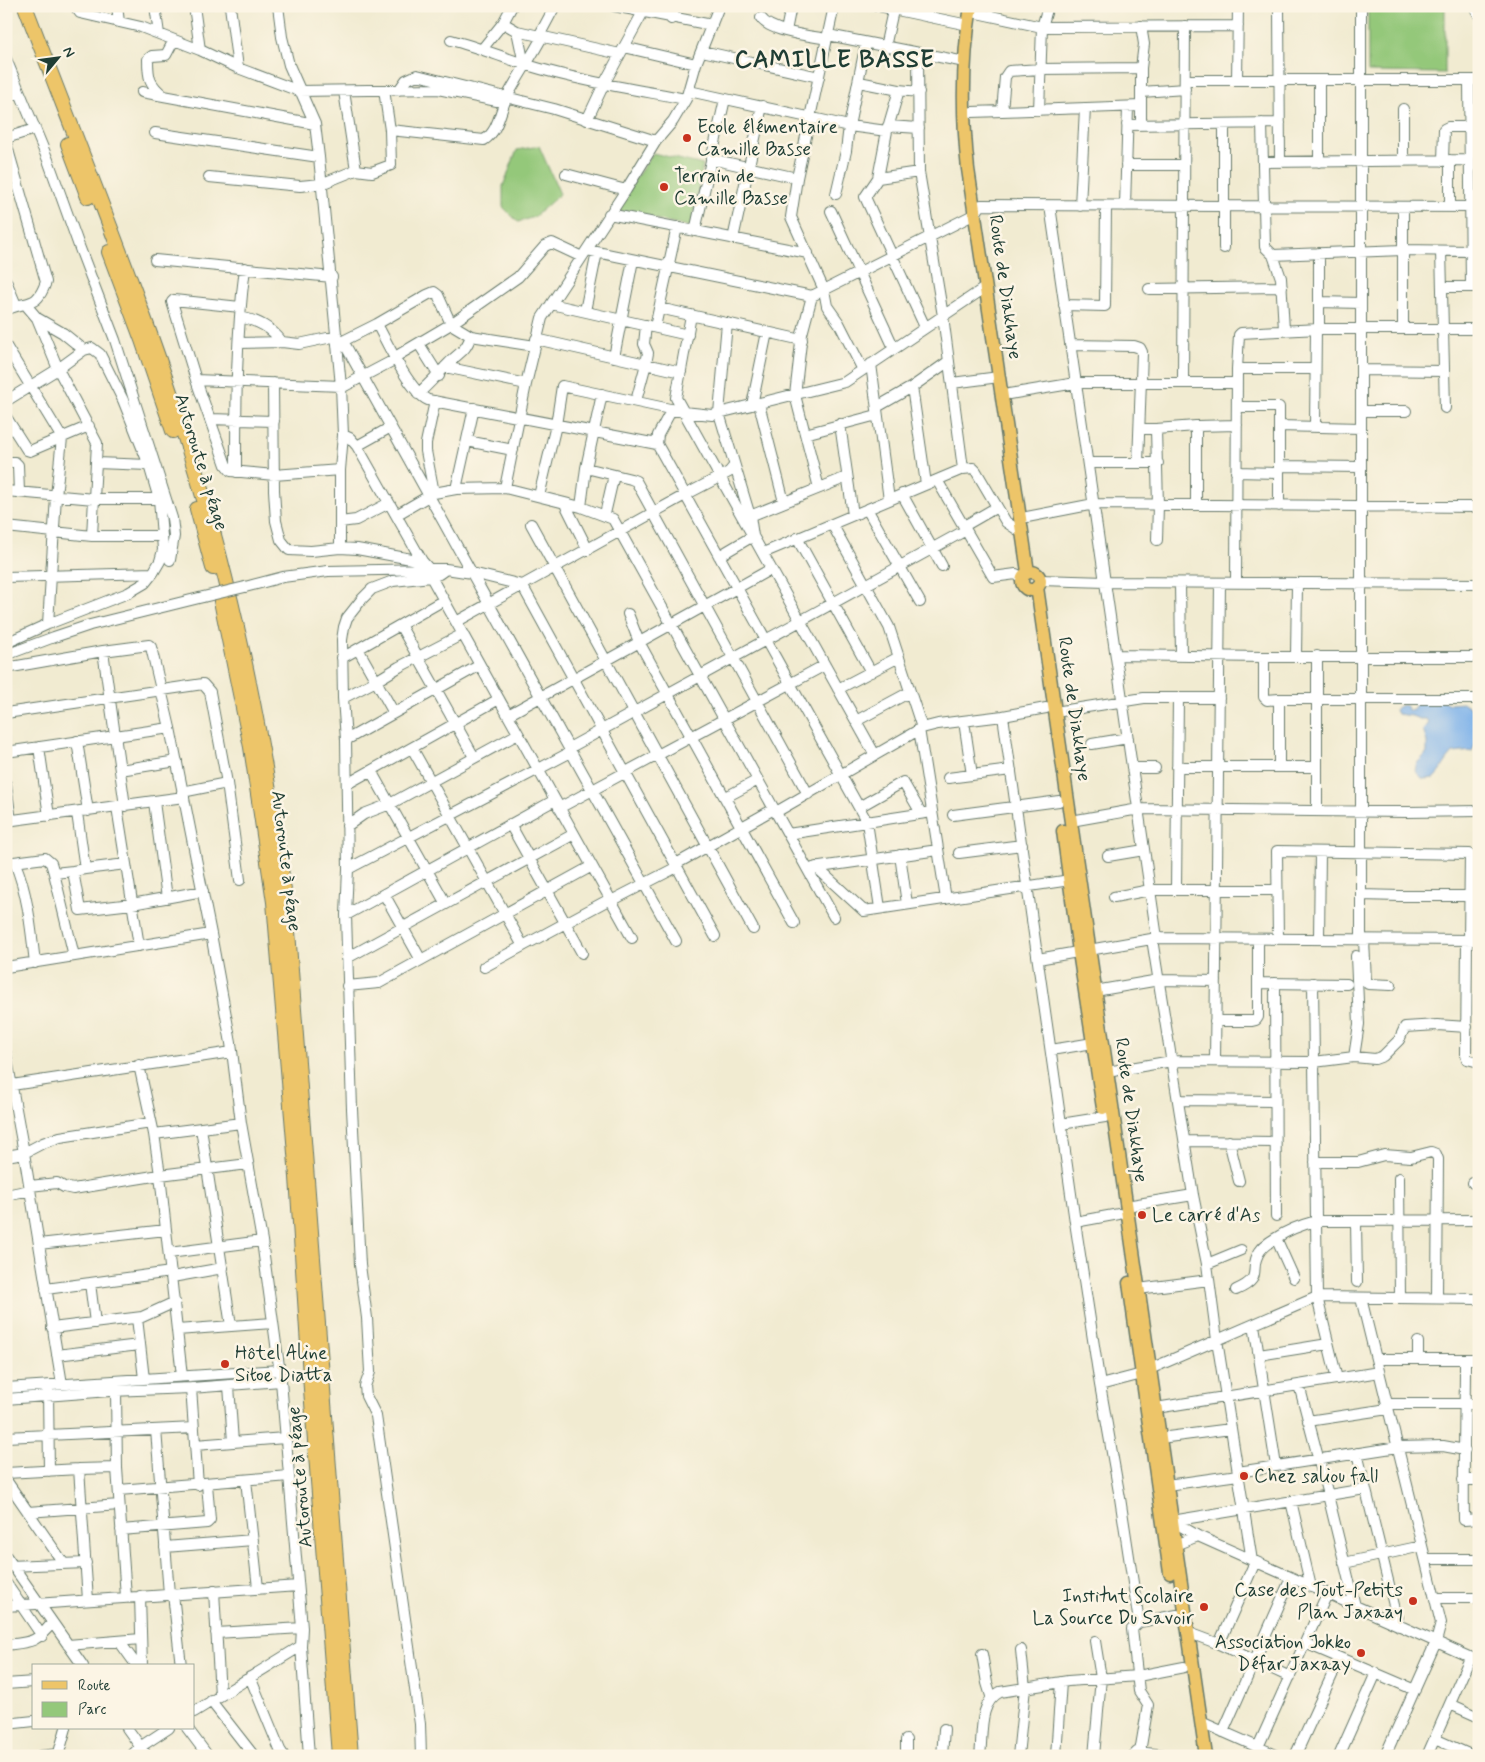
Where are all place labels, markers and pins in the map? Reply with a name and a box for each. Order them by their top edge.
place label: Ecole élémentaire Camille Basse [697,115,838,162]
marker: Ecole élémentaire Camille Basse [681,132,693,144]
place label: Terrain de Camille Basse [674,164,788,211]
marker: Terrain de Camille Basse [658,181,670,193]
place label: Le carré d'As [1152,1203,1261,1228]
marker: Le carré d'As [1136,1209,1148,1221]
place label: Hôtel Aline Sitoe Diatta [235,1341,333,1388]
marker: Hôtel Aline Sitoe Diatta [219,1358,231,1370]
place label: Chez saliou fall [1254,1464,1378,1489]
marker: Chez saliou fall [1238,1470,1250,1482]
place label: Case des Tout-Petits Plan Jaxaay [1234,1578,1403,1625]
place label: Institut Scolaire La Source Du Savoir [1032,1584,1194,1631]
marker: Case des Tout-Petits Plan Jaxaay [1407,1595,1419,1607]
marker: Institut Scolaire La Source Du Savoir [1198,1601,1210,1613]
place label: Association Jokko Défar Jaxaay [1215,1630,1351,1677]
marker: Association Jokko Défar Jaxaay [1355,1647,1367,1659]

